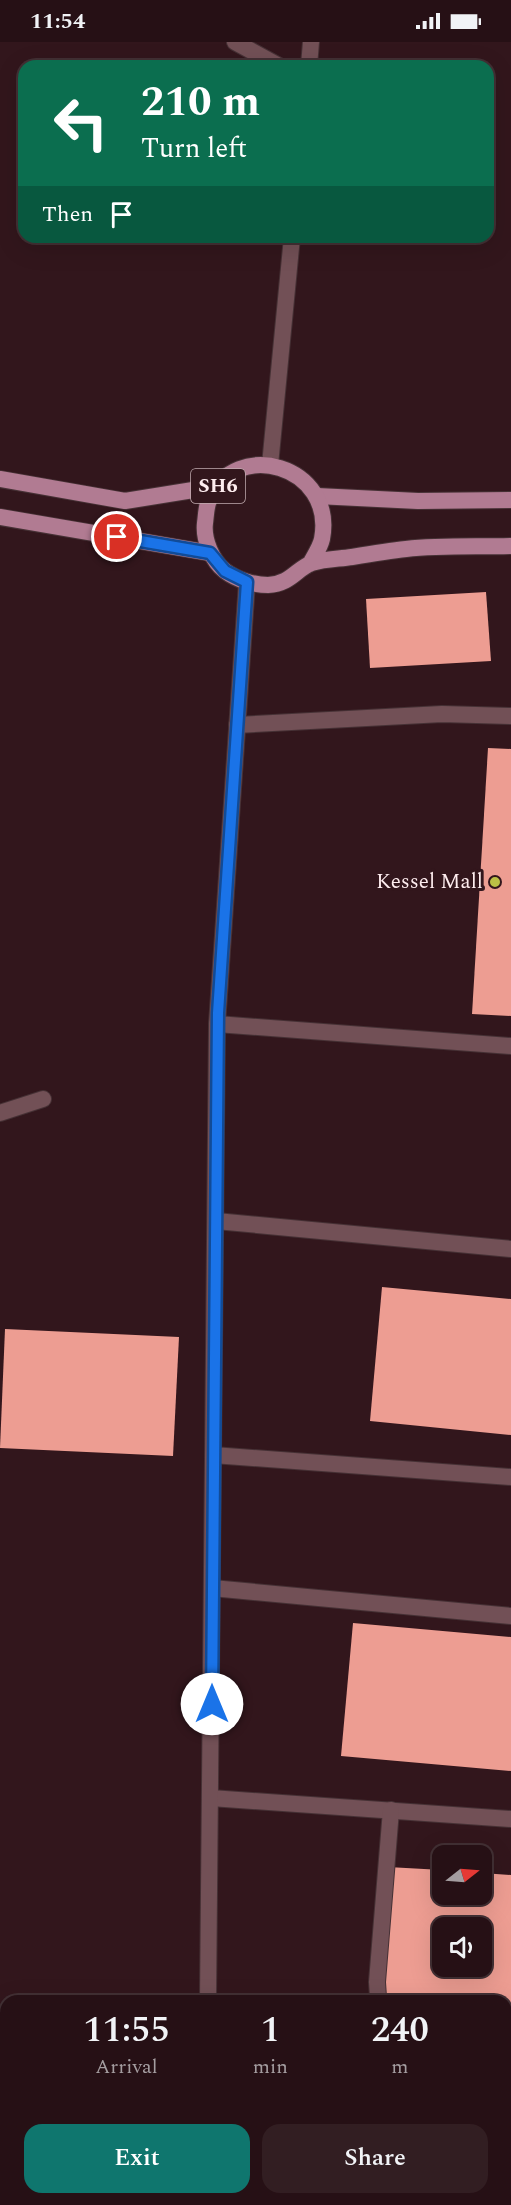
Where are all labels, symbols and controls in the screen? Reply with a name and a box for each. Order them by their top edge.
text: 11:54 [30,5,85,38]
text: 210 m [141,71,260,134]
icon: left [42,84,120,162]
text: Turn left [141,128,247,170]
text: Then [42,198,93,231]
icon: arrive [105,198,138,231]
road number: SH6 [191,469,245,503]
pin [91,511,142,562]
icon: arrive [100,520,133,553]
place label: Kessel Mall [376,866,483,898]
marker: Kessel Mall [488,875,502,889]
position arrow [180,1672,244,1736]
north arrow [432,1845,492,1905]
map controls [432,1845,492,1977]
button: sound [432,1917,492,1977]
text: 11:55 [83,2003,170,2058]
text: 1 [261,2003,280,2058]
text: 240 [371,2003,429,2058]
text: Arrival [95,2052,158,2082]
text: min [253,2052,288,2082]
text: m [391,2052,409,2082]
button: Exit [24,2124,250,2193]
button: Share [262,2124,488,2193]

